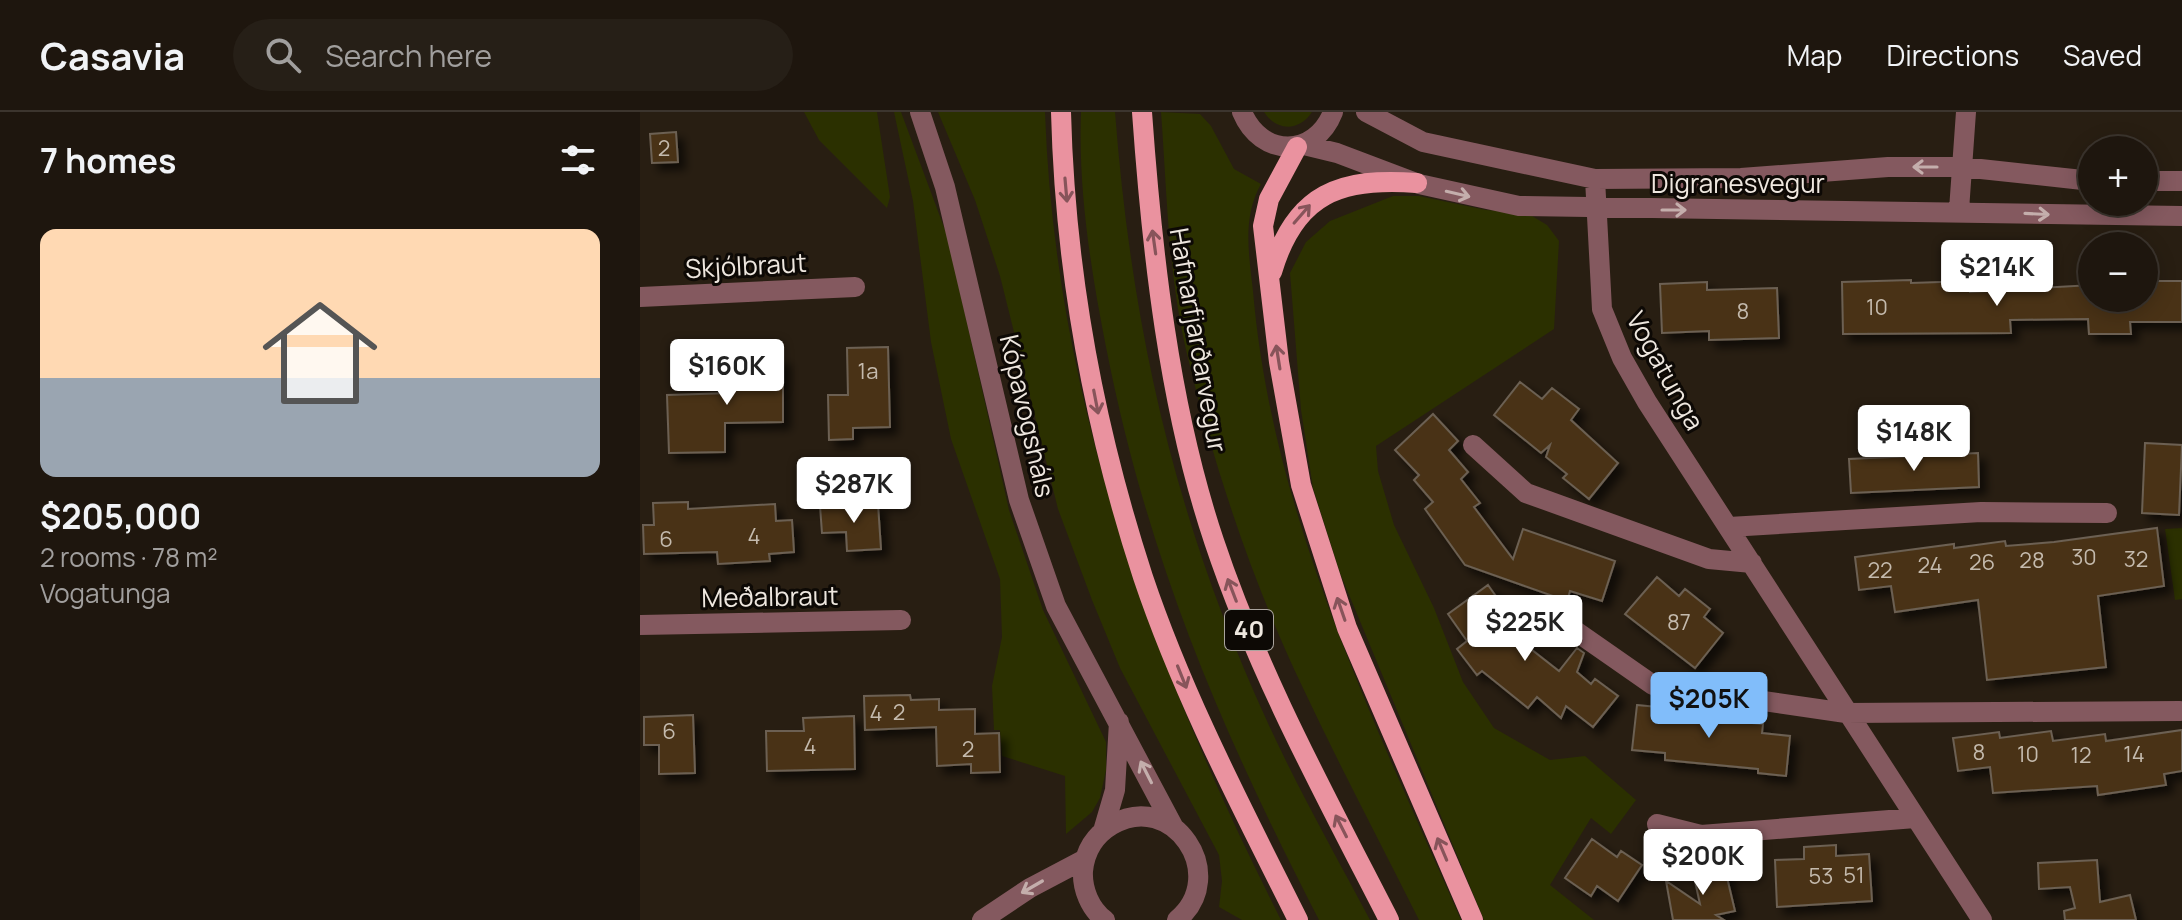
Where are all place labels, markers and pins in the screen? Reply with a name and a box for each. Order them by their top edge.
pin: $214K [1941,240,2053,308]
pin: $160K [671,339,783,407]
pin: $148K [1858,405,1970,473]
pin: $287K [798,457,910,525]
pin: $225K [1469,595,1581,663]
pin: $205K [1653,672,1765,740]
pin: $200K [1647,829,1759,897]

